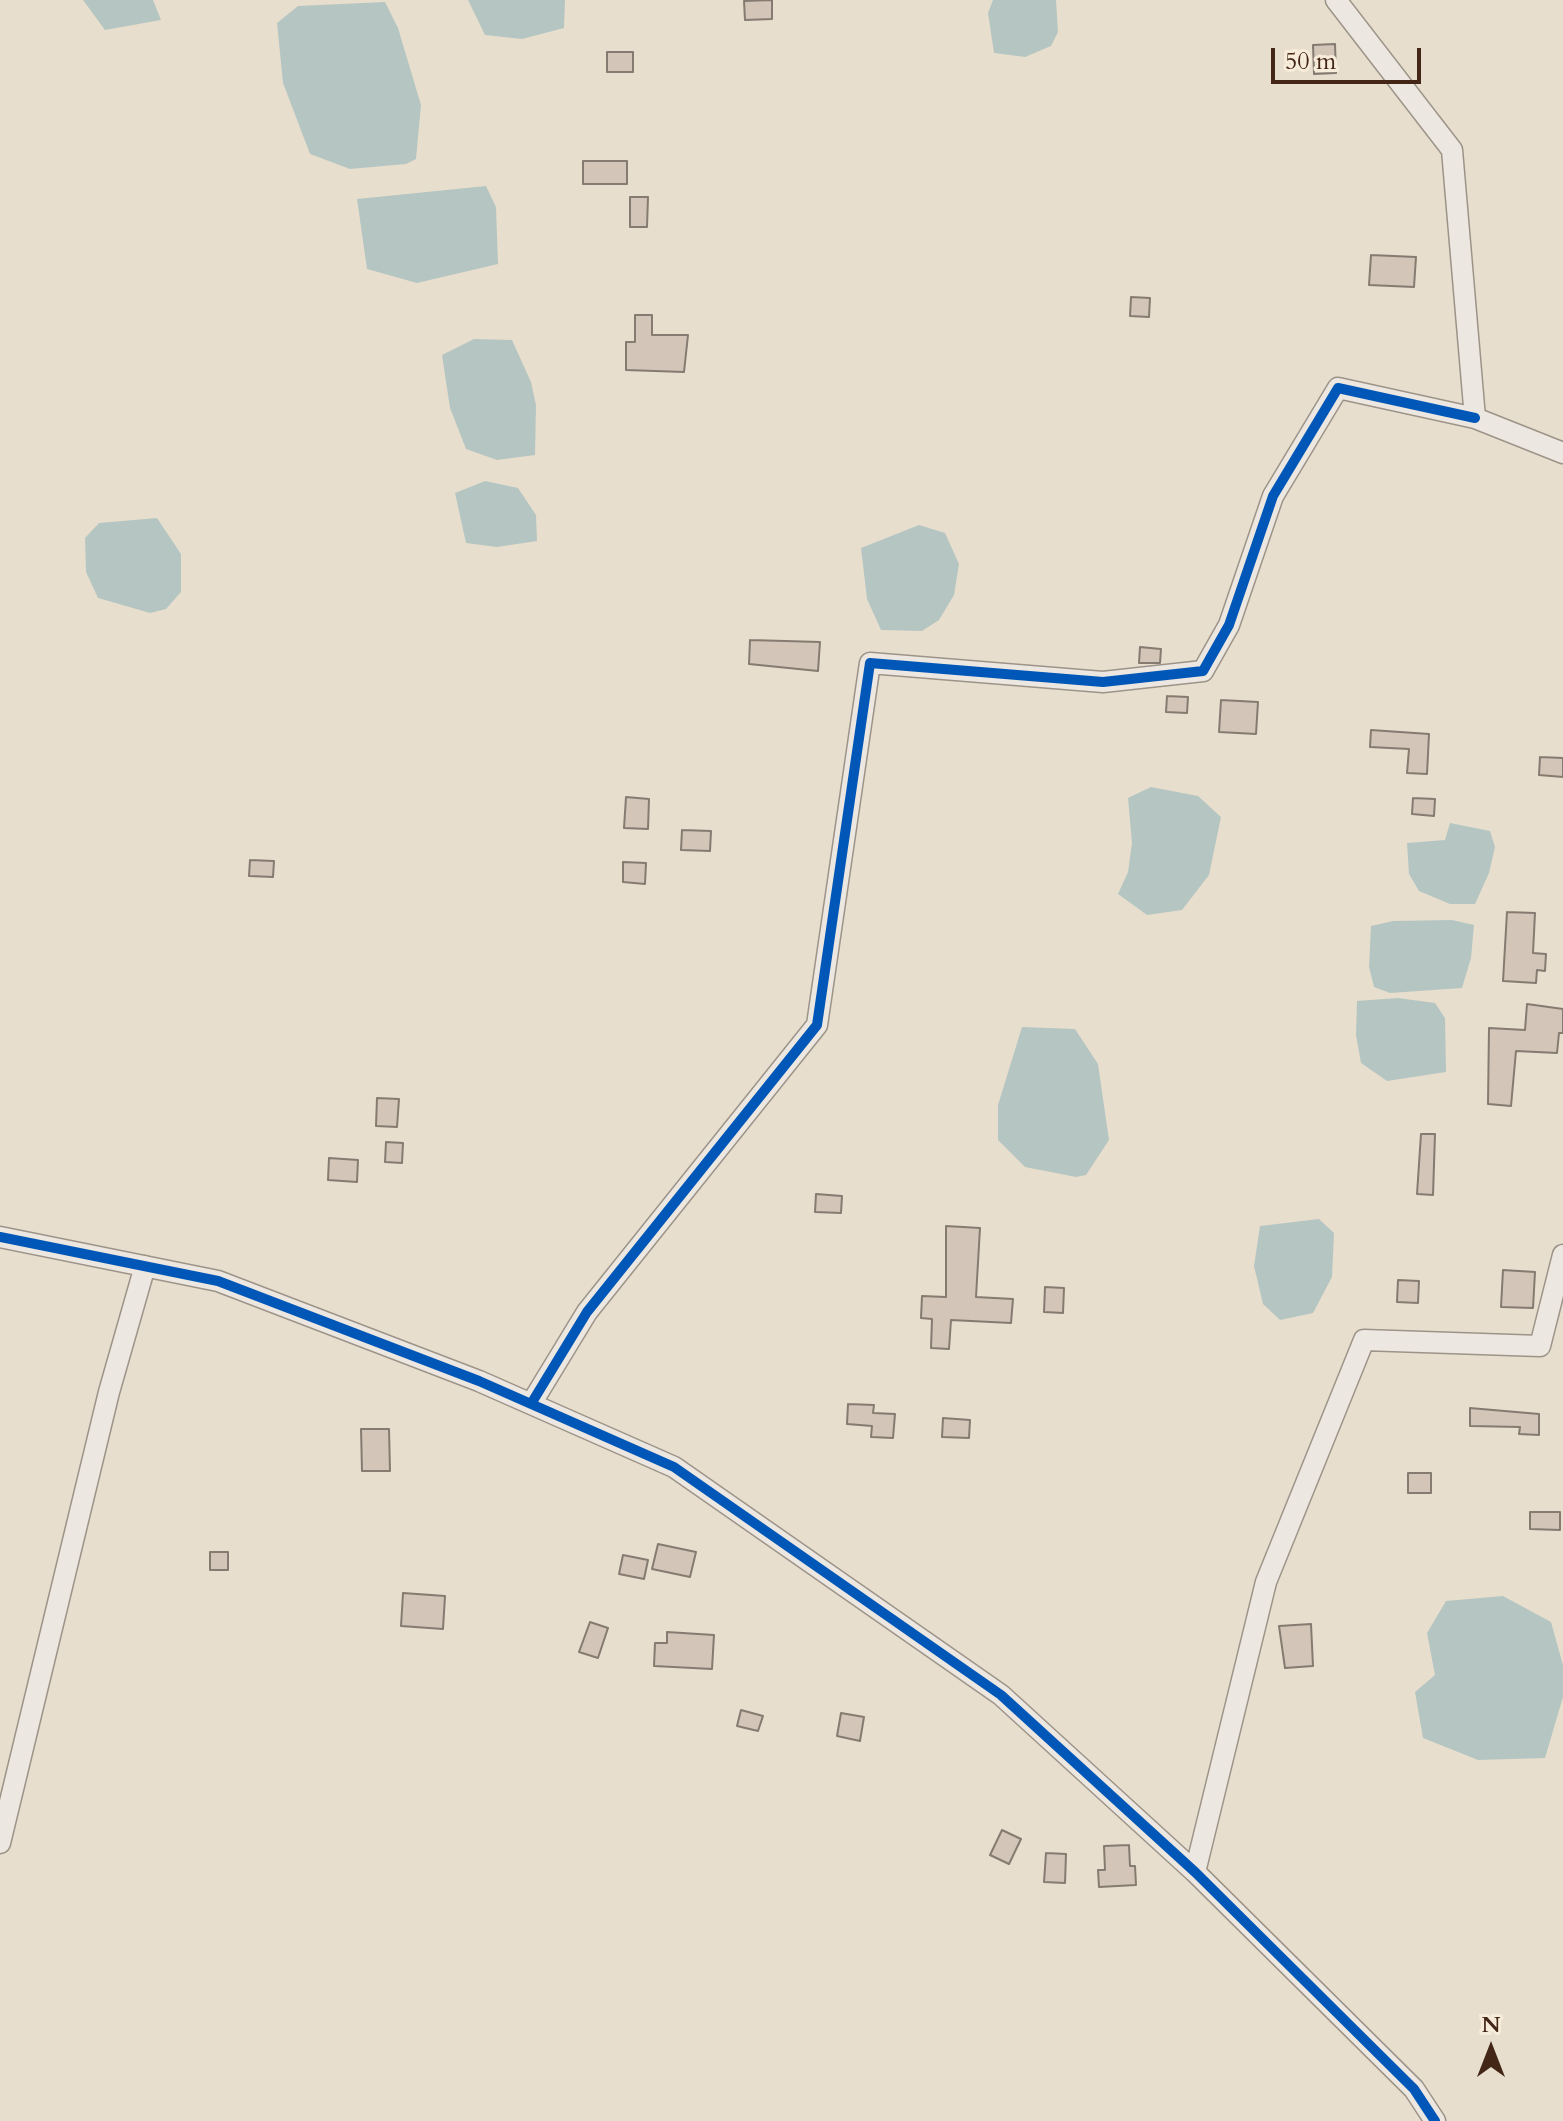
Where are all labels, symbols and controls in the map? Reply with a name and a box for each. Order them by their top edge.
scale bar [1275,32,1425,82]
text: 50 m [1285,45,1336,78]
north arrow [1451,2009,1531,2089]
text: N [1481,2010,1501,2040]

